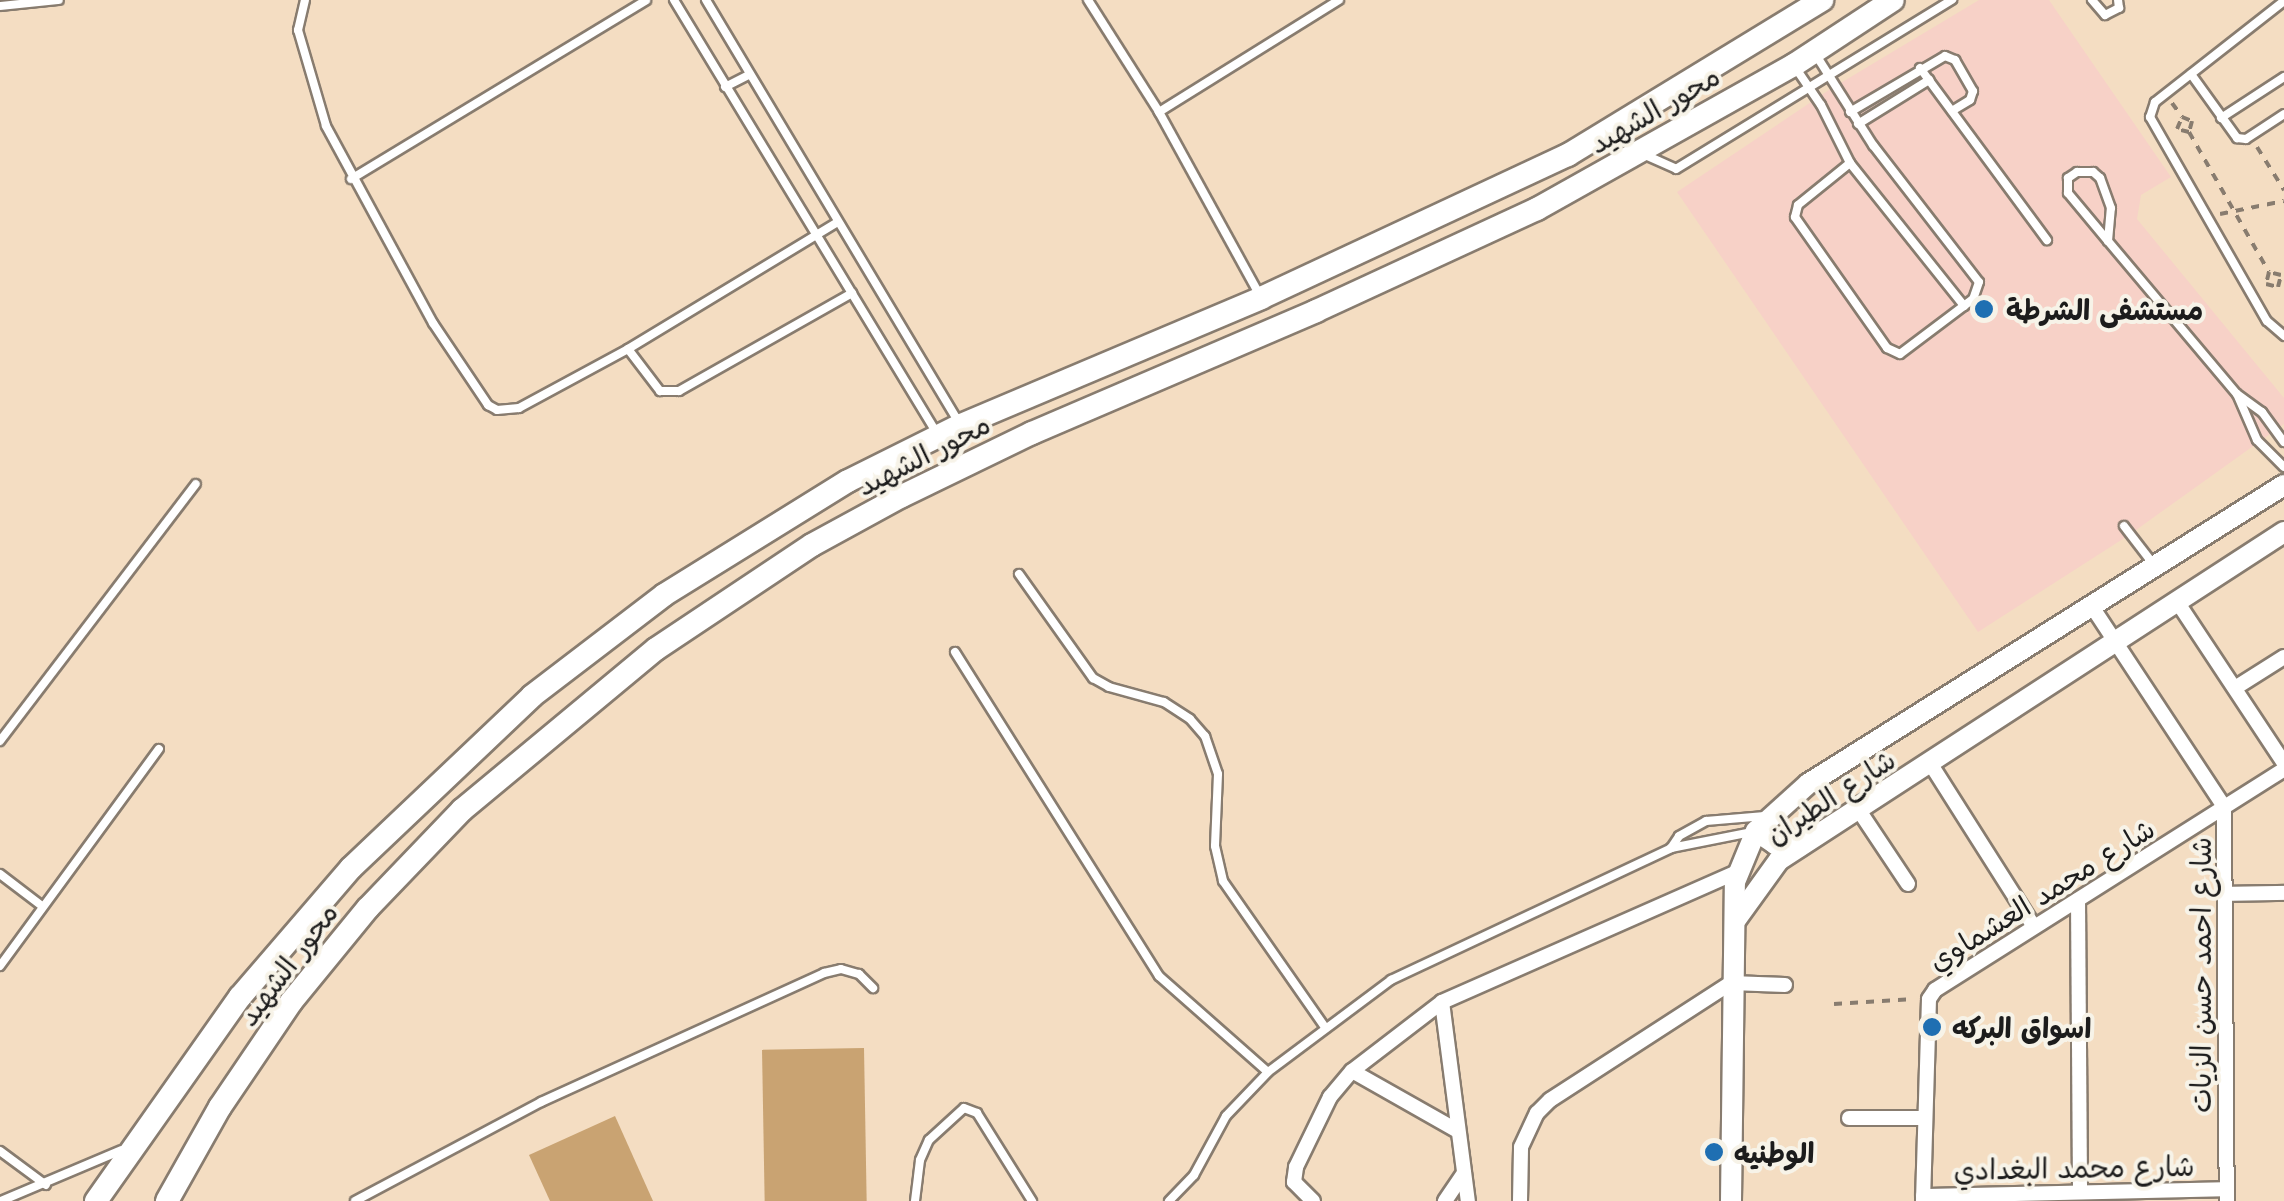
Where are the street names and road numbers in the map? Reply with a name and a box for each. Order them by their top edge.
street label: محور الشهيد [1583,58,1725,160]
street label: محور الشهيد [851,406,995,502]
street label: شارع الطيران [1759,742,1901,850]
street label: شارع محمد العشماوي [1922,811,2160,977]
street label: شارع احمد حسن الزيات [2183,837,2217,1113]
street label: محور الشهيد [230,896,344,1032]
street label: شارع محمد البغدادي [1953,1148,2195,1186]

